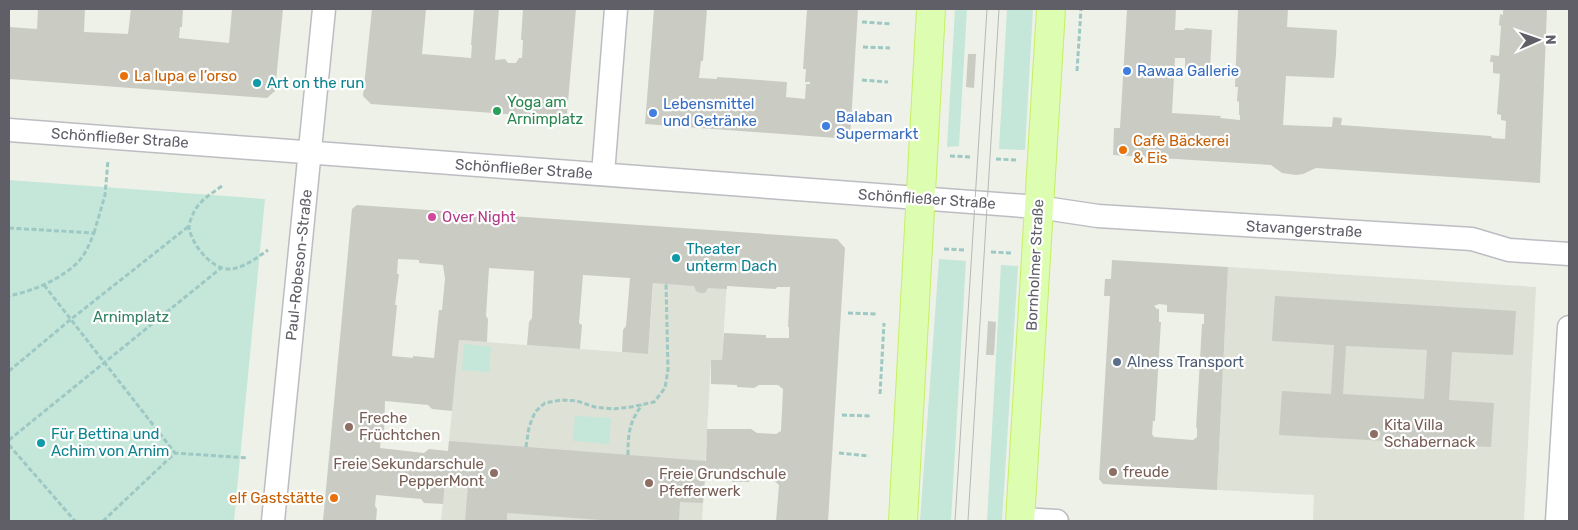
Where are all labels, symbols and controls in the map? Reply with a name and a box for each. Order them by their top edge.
north arrow [1513,15,1563,65]
text: N [1542,34,1559,45]
place label: Rawaa Gallerie [1137,62,1239,80]
marker: Rawaa Gallerie [1121,65,1133,77]
place label: La lupa e l’orso [134,67,237,85]
marker: La lupa e l’orso [118,70,130,82]
place label: Art on the run [267,74,364,92]
marker: Art on the run [251,77,263,89]
place label: Yoga am Arnimplatz [507,93,583,128]
place label: Lebensmittel und Getränke [663,95,757,130]
marker: Yoga am Arnimplatz [491,105,503,117]
marker: Lebensmittel und Getränke [647,107,659,119]
place label: Balaban Supermarkt [836,108,918,143]
marker: Balaban Supermarkt [820,120,832,132]
street label: Schönfließer Straße [51,124,189,152]
place label: Cafè Bäckerei & Eis [1133,132,1229,167]
marker: Cafè Bäckerei & Eis [1117,144,1129,156]
street label: Schönfließer Straße [455,155,593,183]
street label: Schönfließer Straße [858,185,996,213]
street label: Paul-Robeson-Straße [282,189,316,341]
street label: Bornholmer Straße [1023,199,1047,331]
place label: Over Night [442,208,516,226]
marker: Over Night [426,211,438,223]
street label: Stavangerstraße [1245,217,1363,241]
place label: Theater unterm Dach [686,240,777,275]
marker: Theater unterm Dach [670,252,682,264]
park label: Arnimplatz [93,308,169,326]
place label: Alness Transport [1127,353,1244,371]
marker: Alness Transport [1111,356,1123,368]
place label: Freche Früchtchen [359,409,440,444]
place label: Kita Villa Schabernack [1384,416,1476,451]
marker: Freche Früchtchen [343,421,355,433]
place label: Für Bettina und Achim von Arnim [51,425,169,460]
marker: Kita Villa Schabernack [1368,428,1380,440]
marker: Für Bettina und Achim von Arnim [35,437,47,449]
place label: Freie Sekundarschule PepperMont [333,455,484,490]
place label: freude [1123,463,1169,481]
place label: Freie Grundschule Pfefferwerk [659,465,786,500]
marker: freude [1107,466,1119,478]
marker: Freie Sekundarschule PepperMont [488,467,500,479]
marker: Freie Grundschule Pfefferwerk [643,477,655,489]
place label: elf Gaststätte [229,489,324,507]
marker: elf Gaststätte [328,492,340,504]

